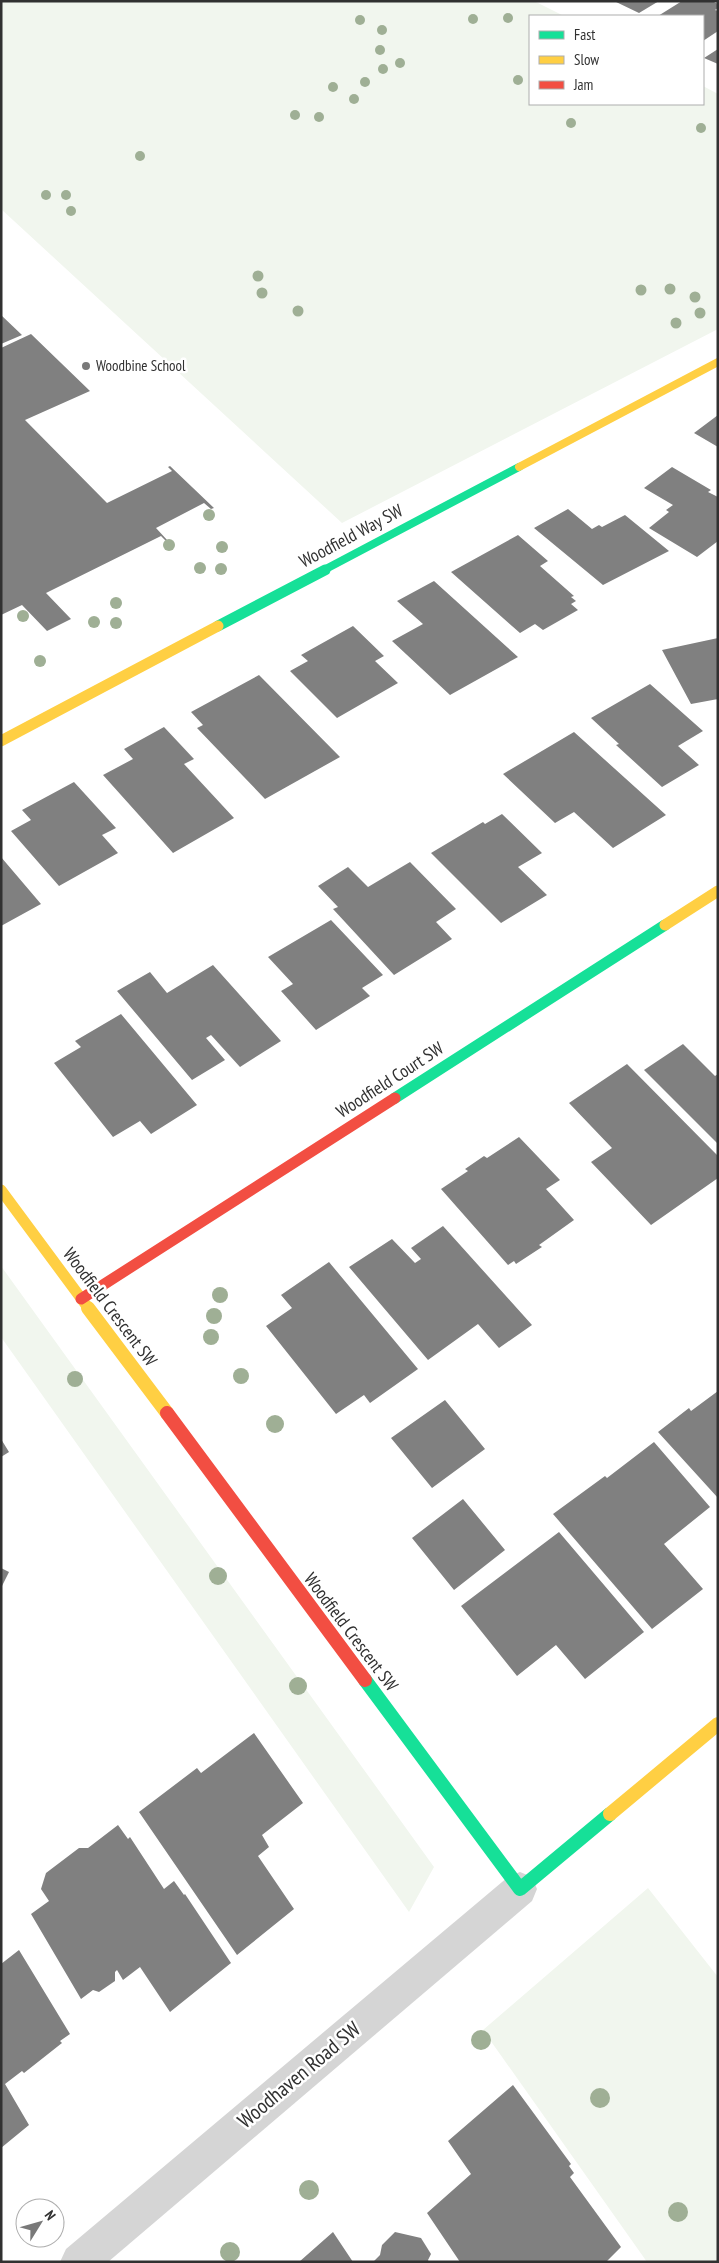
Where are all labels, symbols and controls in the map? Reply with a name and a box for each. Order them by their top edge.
legend [529,15,704,105]
text: Fast [574,25,595,44]
text: Slow [574,50,599,69]
text: Jam [573,75,593,94]
place label: Woodbine School [96,356,186,375]
marker: Woodbine School [80,360,92,372]
street label: Woodfield Way SW [295,499,407,573]
street label: Woodfield Court SW [332,1036,448,1123]
street label: Woodfield Crescent SW [58,1243,162,1370]
street label: Woodfield Crescent SW [299,1568,403,1695]
street label: Woodhaven Road SW [232,2015,366,2134]
north arrow [15,2198,65,2248]
text: N [41,2207,60,2224]

